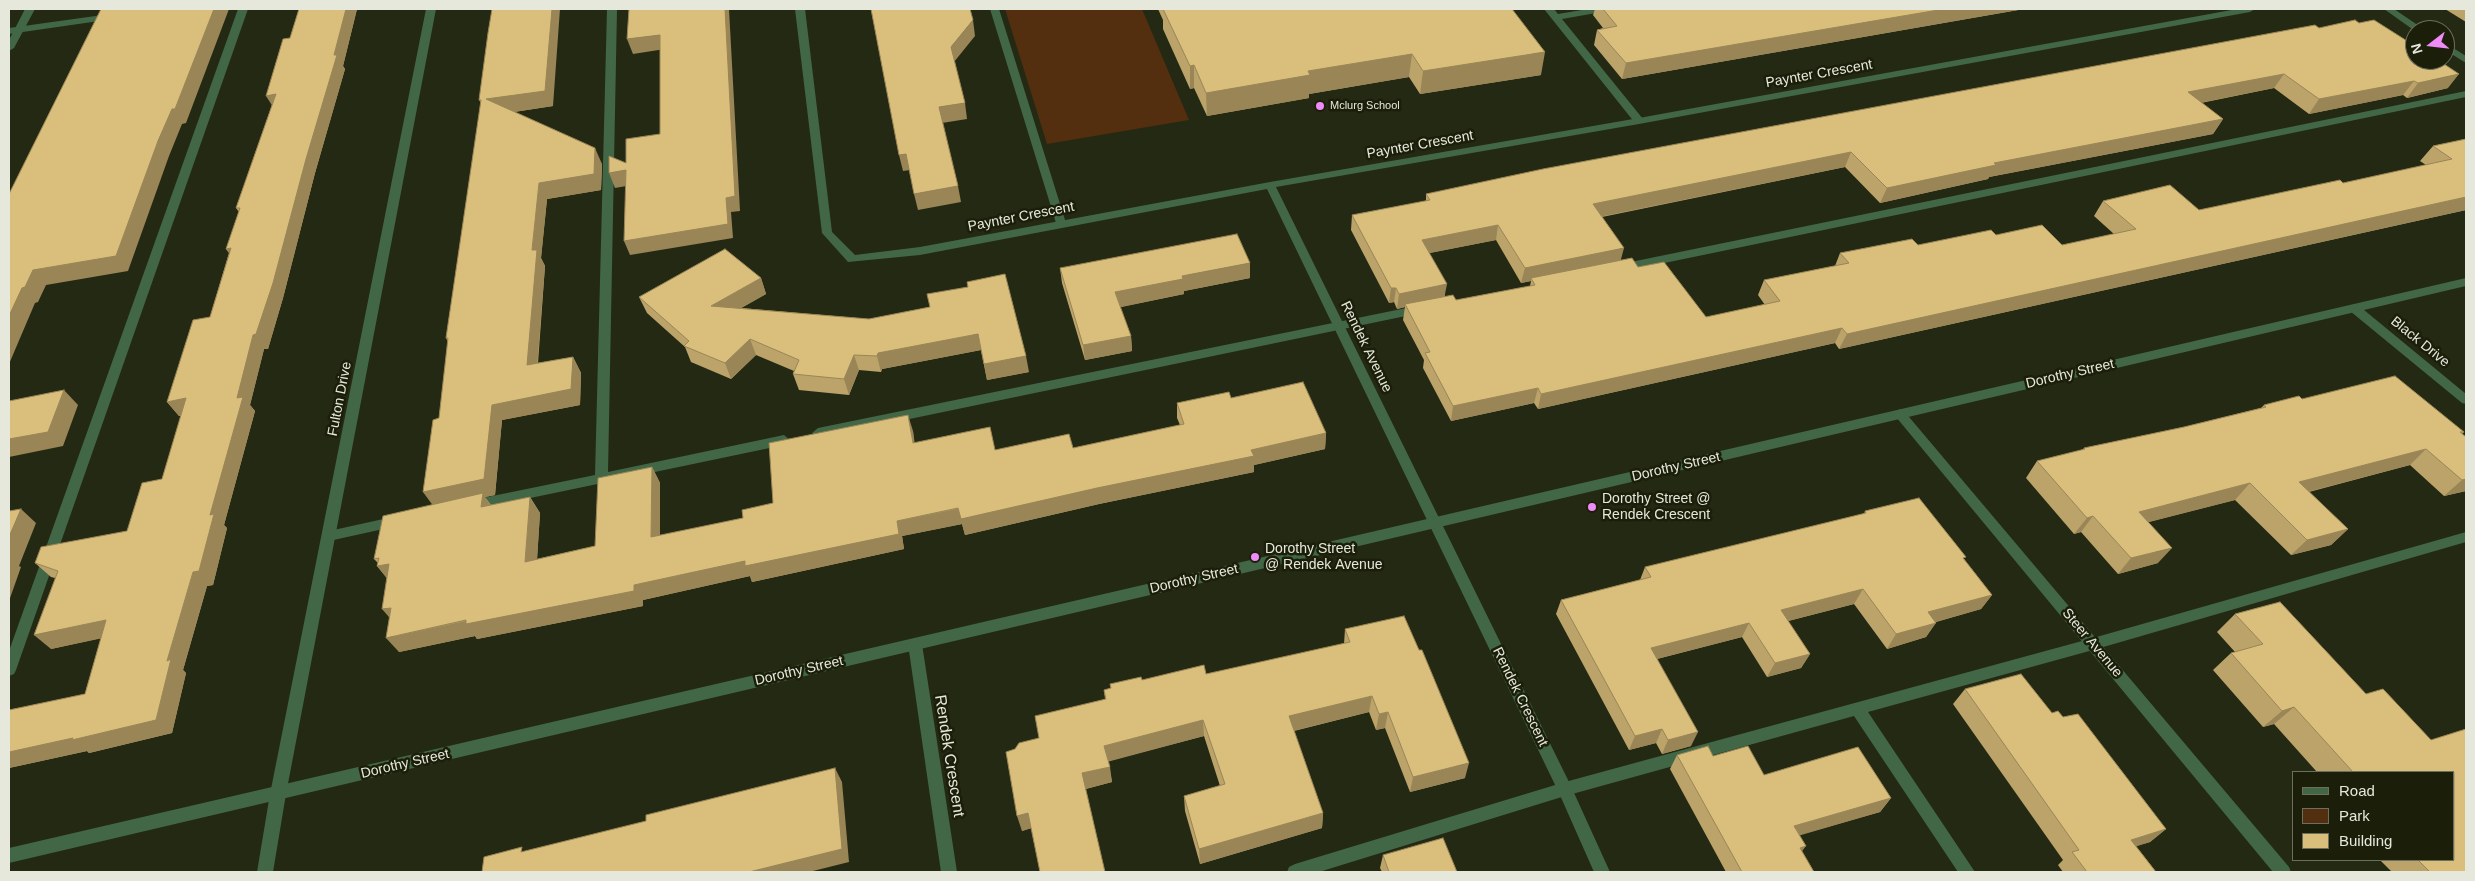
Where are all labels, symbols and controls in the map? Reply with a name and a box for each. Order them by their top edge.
north arrow [2405,20,2455,70]
text: N [2407,42,2426,56]
street label: Paynter Crescent [1764,56,1874,92]
place label: Mclurg School [1330,99,1400,113]
marker: Mclurg School [1314,100,1326,112]
street label: Paynter Crescent [1365,127,1475,163]
street label: Paynter Crescent [966,198,1076,236]
street label: Rendek Avenue [1337,299,1395,395]
street label: Black Drive [2387,313,2453,371]
street label: Dorothy Street [2024,356,2116,392]
street label: Fulton Drive [325,360,355,438]
street label: Dorothy Street [1630,449,1722,485]
place label: Dorothy Street @ Rendek Crescent [1602,491,1710,524]
marker: Dorothy Street @ Rendek Crescent [1586,501,1598,513]
place label: Dorothy Street @ Rendek Avenue [1265,541,1382,574]
marker: Dorothy Street @ Rendek Avenue [1249,551,1261,563]
street label: Dorothy Street [1148,561,1240,597]
street label: Steer Avenue [2058,605,2126,681]
street label: Rendek Crescent [1489,645,1551,749]
street label: Dorothy Street [753,653,845,689]
street label: Rendek Crescent [930,693,968,819]
street label: Dorothy Street [359,746,451,782]
legend [2292,771,2455,861]
text: Road [2339,782,2375,799]
text: Park [2339,807,2370,824]
text: Building [2339,832,2392,849]

